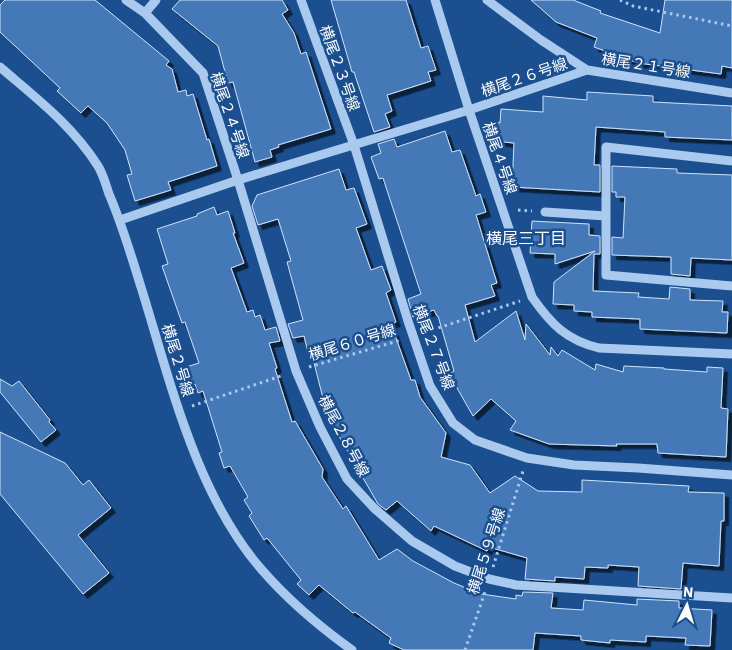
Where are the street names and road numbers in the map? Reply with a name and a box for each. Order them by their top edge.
street label: 横尾２３号線 [316,22,364,114]
street label: 横尾２１号線 [600,49,692,81]
street label: 横尾２６号線 [478,53,570,101]
street label: 横尾２４号線 [206,69,254,161]
street label: 横尾４号線 [479,119,521,197]
street label: 横尾２７号線 [409,302,459,392]
street label: 横尾６０号線 [306,320,398,364]
street label: 横尾２号線 [158,321,198,399]
street label: 横尾２８号線 [314,392,374,480]
street label: 横尾５９号線 [463,505,509,597]

